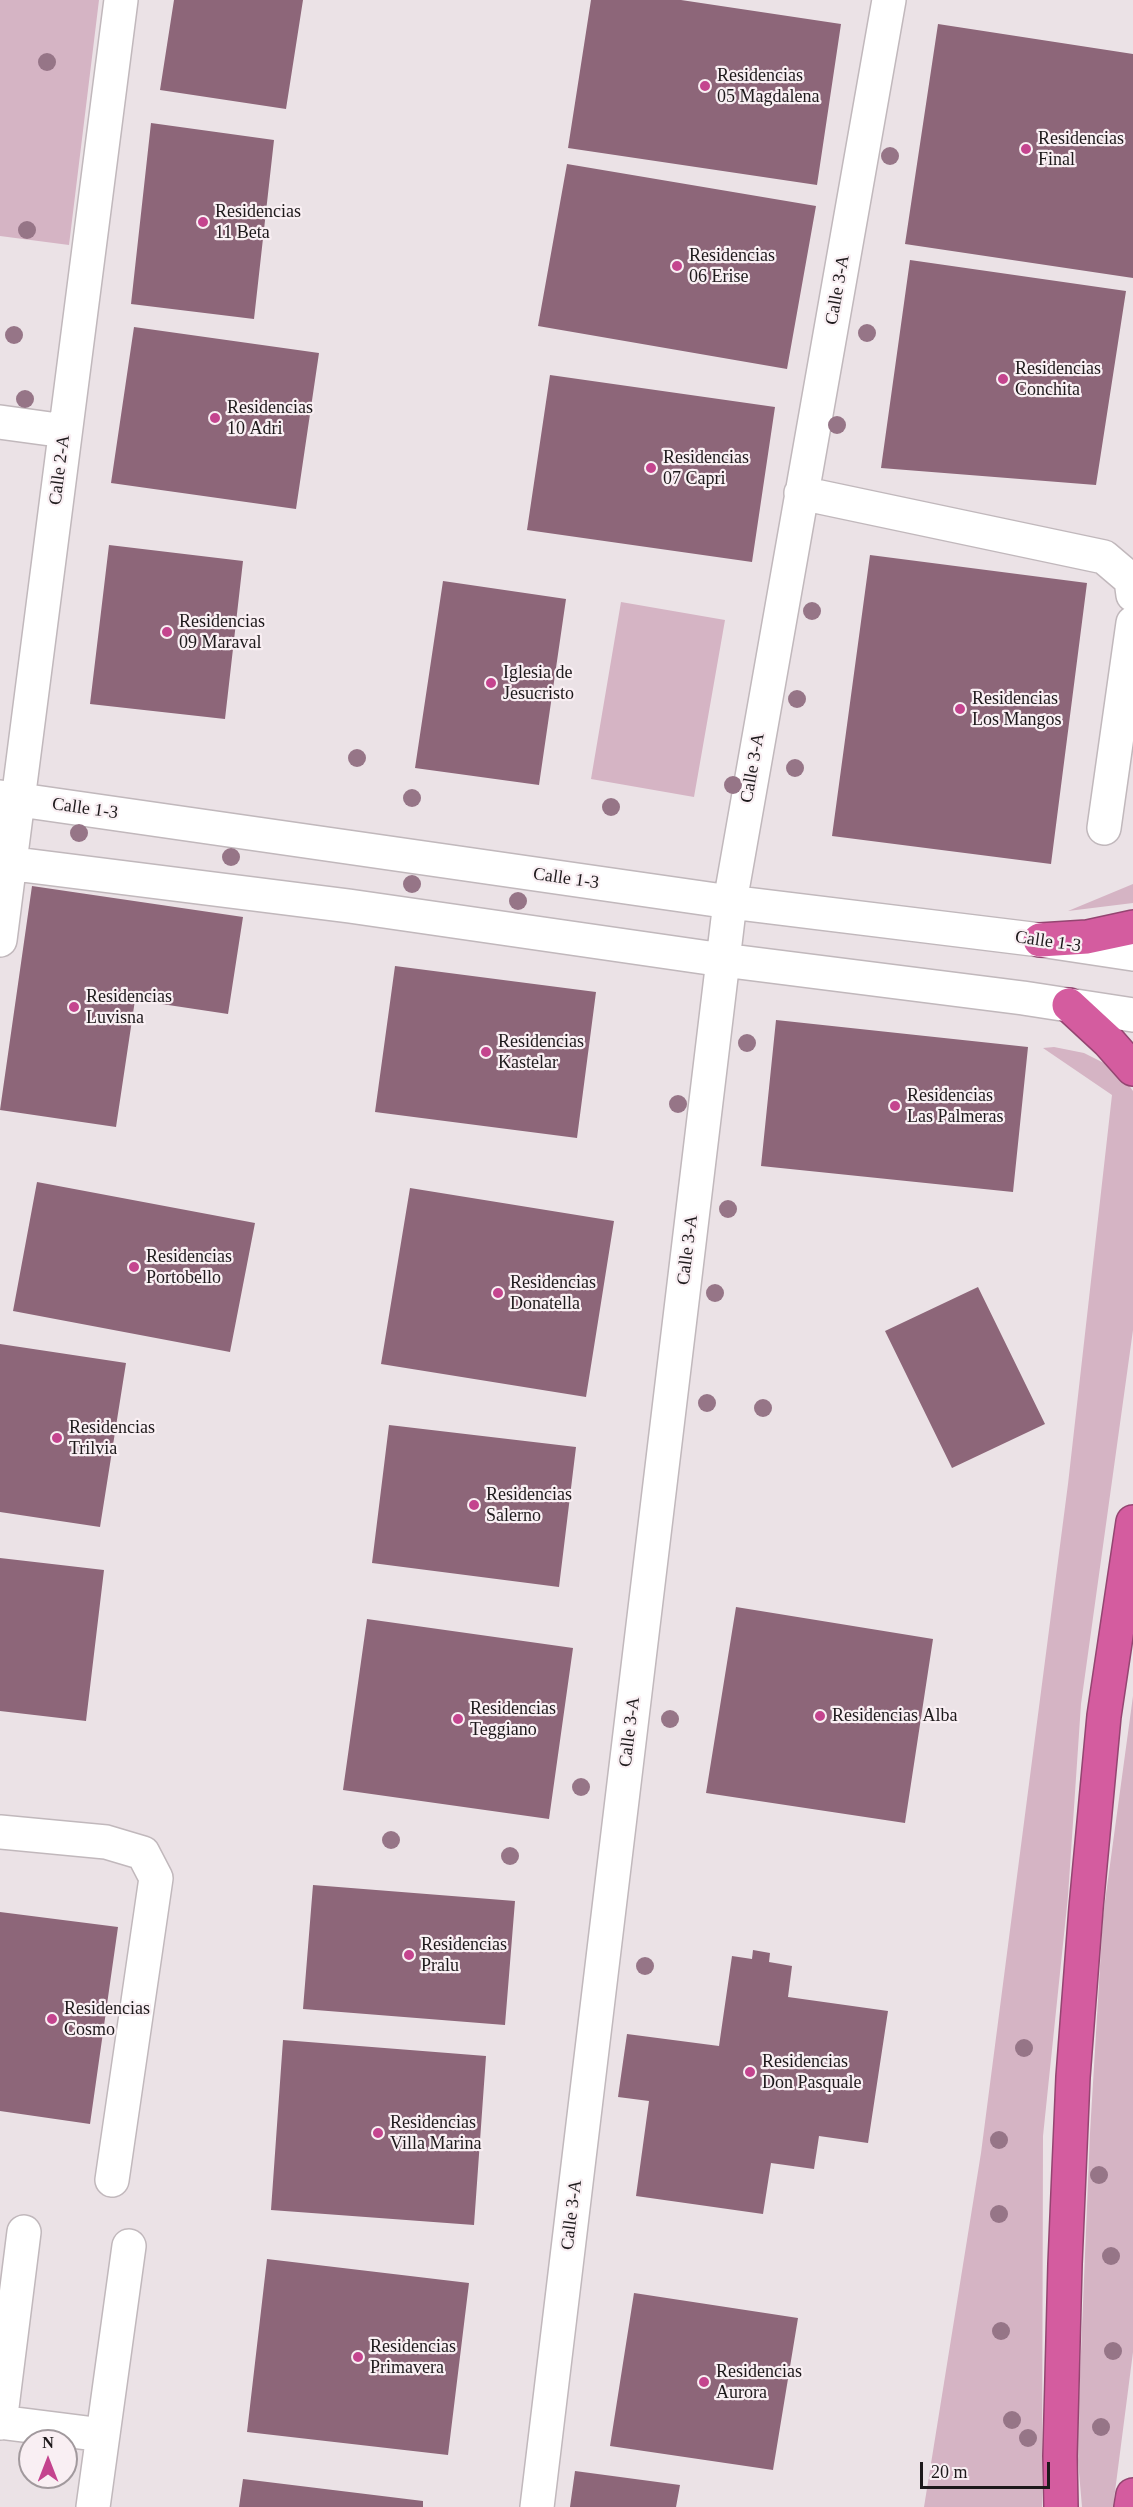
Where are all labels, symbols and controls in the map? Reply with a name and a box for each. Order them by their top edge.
place label: Residencias 05 Magdalena [717,65,819,107]
marker: Residencias 05 Magdalena [698,79,712,93]
place label: Residencias Final [1038,128,1124,170]
marker: Residencias Final [1019,142,1033,156]
place label: Residencias 11 Beta [215,201,301,244]
marker: Residencias 11 Beta [196,215,210,229]
place label: Residencias 06 Erise [689,245,775,288]
street label: Calle 3-A [821,253,855,327]
marker: Residencias 06 Erise [670,259,684,273]
place label: Residencias Conchita [1015,358,1101,400]
marker: Residencias Conchita [996,372,1010,386]
place label: Residencias 10 Adri [227,397,313,440]
marker: Residencias 10 Adri [208,411,222,425]
street label: Calle 2-A [45,434,75,506]
place label: Residencias 07 Capri [663,447,749,490]
marker: Residencias 07 Capri [644,461,658,475]
place label: Residencias 09 Maraval [179,611,265,654]
marker: Residencias 09 Maraval [160,625,174,639]
place label: Iglesia de Jesucristo [503,662,574,704]
marker: Iglesia de Jesucristo [484,676,498,690]
place label: Residencias Los Mangos [972,688,1061,730]
marker: Residencias Los Mangos [953,702,967,716]
street label: Calle 3-A [736,731,770,805]
street label: Calle 1-3 [51,794,119,824]
street label: Calle 1-3 [532,864,600,894]
street label: Calle 1-3 [1014,927,1082,957]
place label: Residencias Luvisna [86,986,172,1028]
marker: Residencias Luvisna [67,1000,81,1014]
place label: Residencias Kastelar [498,1031,584,1074]
marker: Residencias Kastelar [479,1045,493,1059]
place label: Residencias Las Palmeras [907,1085,1003,1128]
marker: Residencias Las Palmeras [888,1099,902,1113]
street label: Calle 3-A [673,1214,703,1286]
place label: Residencias Portobello [146,1246,232,1288]
marker: Residencias Portobello [127,1260,141,1274]
place label: Residencias Donatella [510,1272,596,1314]
marker: Residencias Donatella [491,1286,505,1300]
place label: Residencias Trilvia [69,1417,155,1460]
marker: Residencias Trilvia [50,1431,64,1445]
place label: Residencias Salerno [486,1484,572,1526]
marker: Residencias Salerno [467,1498,481,1512]
street label: Calle 3-A [615,1696,645,1768]
place label: Residencias Teggiano [470,1698,556,1740]
place label: Residencias Alba [832,1705,957,1727]
marker: Residencias Alba [813,1709,827,1723]
marker: Residencias Teggiano [451,1712,465,1726]
place label: Residencias Pralu [421,1934,507,1976]
marker: Residencias Pralu [402,1948,416,1962]
place label: Residencias Cosmo [64,1998,150,2040]
marker: Residencias Cosmo [45,2012,59,2026]
place label: Residencias Don Pasquale [762,2051,861,2094]
marker: Residencias Don Pasquale [743,2065,757,2079]
place label: Residencias Villa Marina [390,2112,481,2154]
marker: Residencias Villa Marina [371,2126,385,2140]
street label: Calle 3-A [557,2179,587,2251]
place label: Residencias Primavera [370,2336,456,2378]
marker: Residencias Primavera [351,2350,365,2364]
place label: Residencias Aurora [716,2361,802,2404]
marker: Residencias Aurora [697,2375,711,2389]
north arrow [18,2429,78,2489]
text: N [42,2434,54,2451]
scale bar [923,2450,1054,2488]
text: 20 m [931,2462,968,2482]

